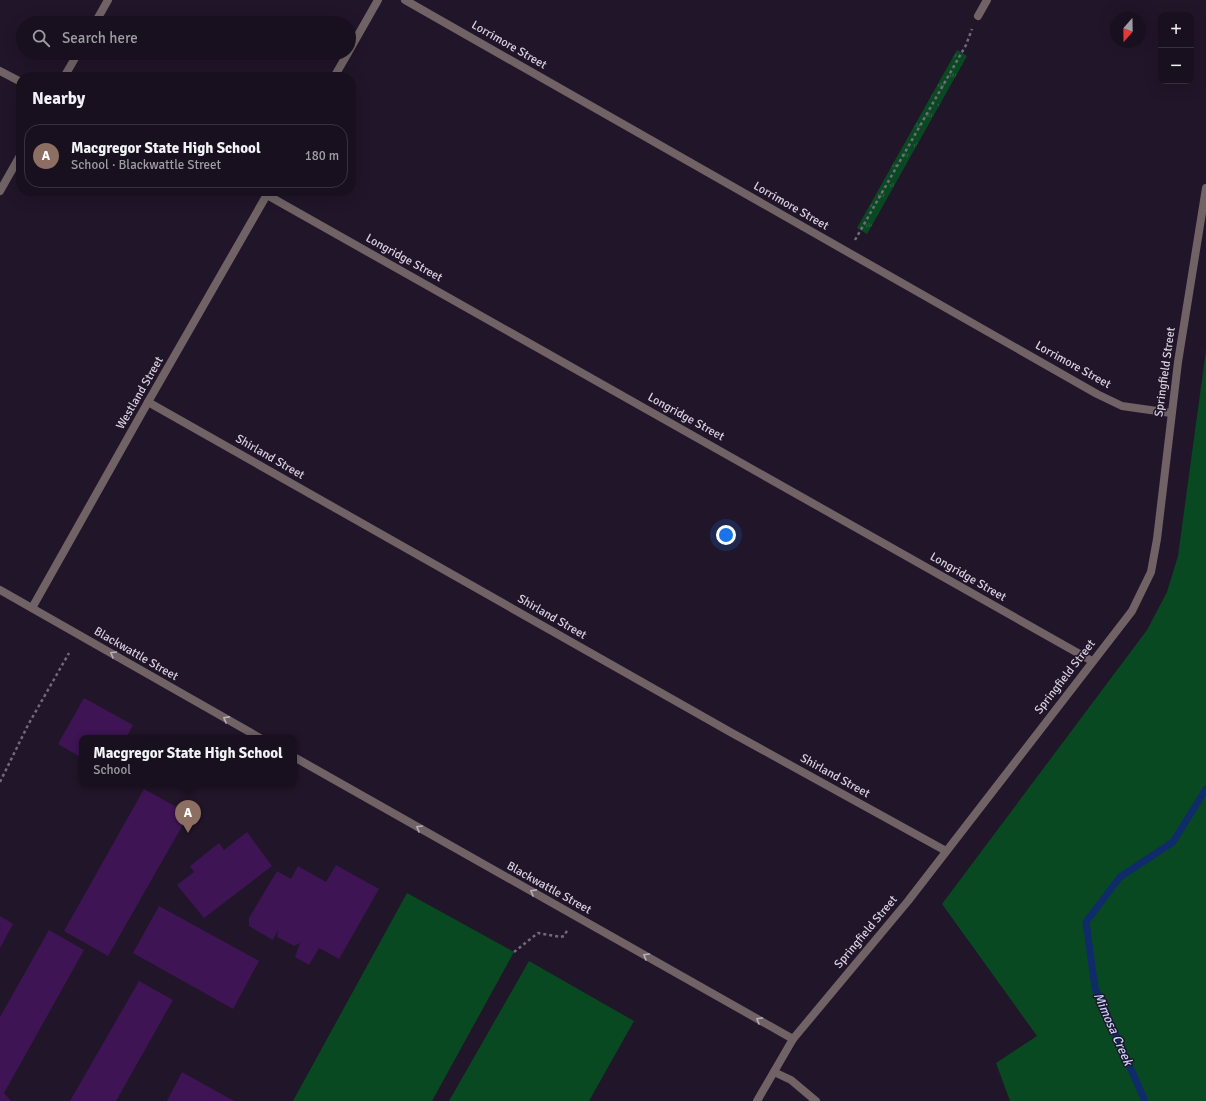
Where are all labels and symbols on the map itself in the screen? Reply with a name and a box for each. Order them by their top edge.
north arrow [1110,12,1146,48]
street label: Lorrimore Street [469,17,549,73]
street label: Lorrimore Street [751,178,831,234]
street label: Longridge Street [363,231,445,285]
street label: Springfield Street [1151,326,1179,418]
street label: Lorrimore Street [1032,338,1114,392]
street label: Westland Street [113,354,167,432]
street label: Longridge Street [645,390,727,444]
street label: Shirland Street [233,431,307,483]
your location [716,525,736,545]
street label: Longridge Street [927,549,1009,605]
street label: Shirland Street [515,591,589,643]
street label: Blackwattle Street [91,624,181,684]
street label: Springfield Street [1031,637,1099,717]
one-way arrow [110,652,117,659]
one-way arrow [223,716,230,723]
street label: Shirland Street [798,751,872,801]
pin: A [175,800,201,833]
one-way arrow [416,826,424,833]
street label: Blackwattle Street [504,858,594,918]
one-way arrow [529,890,537,897]
street label: Springfield Street [831,893,901,971]
one-way arrow [643,954,650,961]
water label: Mimosa Creek [1090,990,1137,1069]
one-way arrow [756,1018,763,1025]

